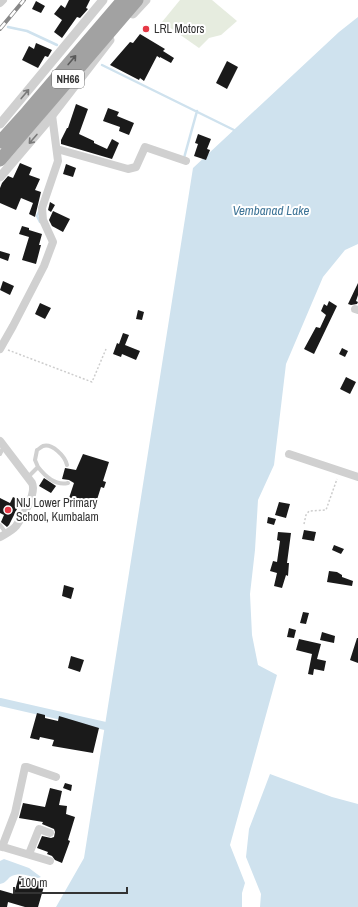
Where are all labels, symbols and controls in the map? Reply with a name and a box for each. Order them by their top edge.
place label: LRL Motors [154,21,205,37]
marker: LRL Motors [141,24,151,34]
one-way arrow [67,55,76,65]
road number: NH66 [52,70,84,88]
one-way arrow [21,89,30,99]
one-way arrow [28,133,37,144]
water label: Vembanad Lake [233,202,310,219]
place label: NIJ Lower Primary School, Kumbalam [16,495,99,525]
marker: NIJ Lower Primary School, Kumbalam [3,505,13,515]
scale bar [14,869,127,895]
text: 100 m [20,875,47,891]

